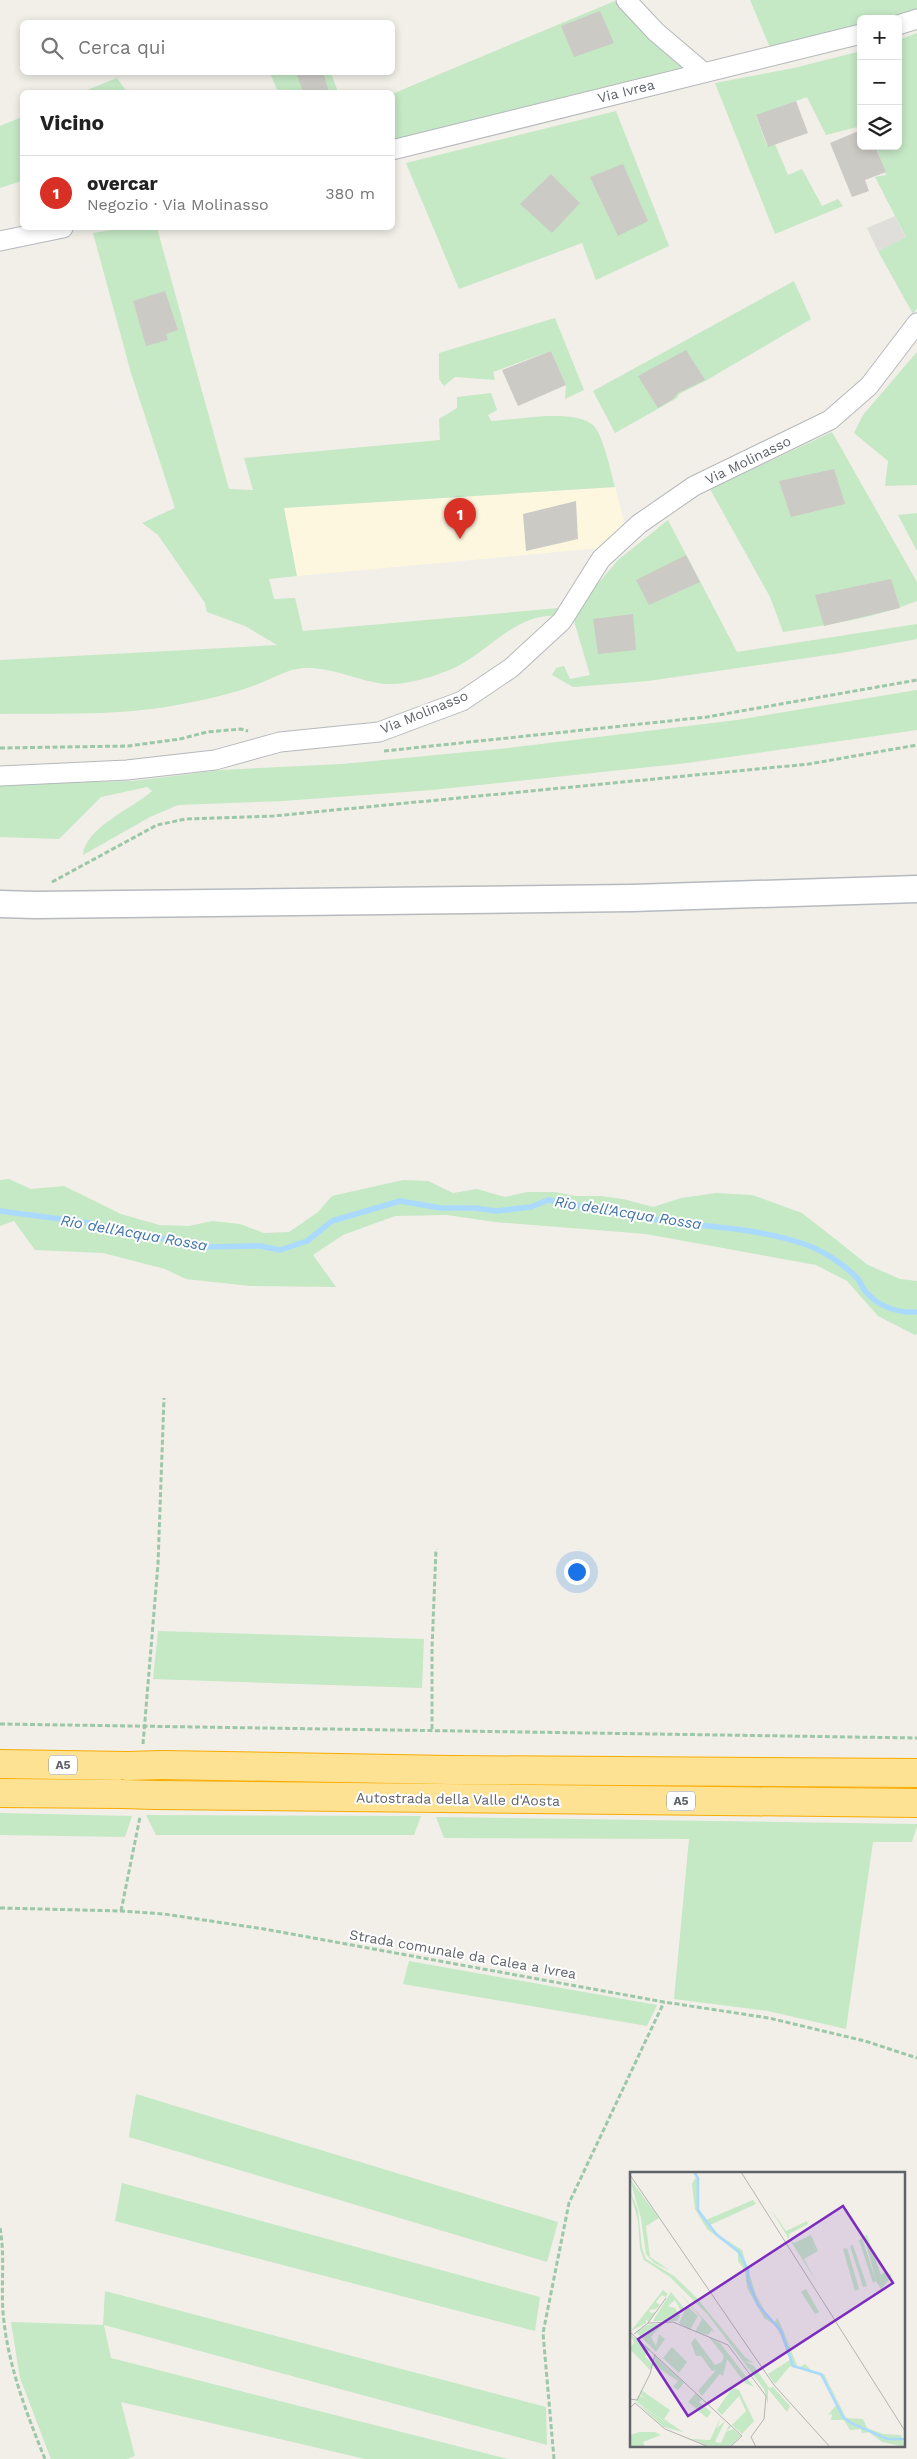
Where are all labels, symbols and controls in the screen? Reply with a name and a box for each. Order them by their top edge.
map controls [857,15,902,150]
button: + [857,15,902,60]
search box [20,20,395,75]
icon: search [38,34,66,62]
text: Cerca qui [78,36,166,59]
button: − [857,60,902,105]
street label: Via Ivrea [596,76,656,106]
button: layers [857,105,902,150]
text: Vicino [40,110,104,135]
text: overcar [87,172,158,195]
text: 1 [53,184,59,203]
text: 380 m [325,184,375,203]
text: Negozio · Via Molinasso [87,195,269,214]
street label: Via Molinasso [703,432,793,488]
pin: 1 [444,498,476,539]
street label: Via Molinasso [378,687,470,737]
water label: Rio dell'Acqua Rossa [553,1192,703,1234]
water label: Rio dell'Acqua Rossa [59,1211,209,1255]
your location [564,1559,590,1585]
road number: A5 [49,1756,77,1774]
street label: Autostrada della Valle d'Aosta [356,1789,560,1809]
road number: A5 [667,1792,695,1810]
street label: Strada comunale da Calea a Ivrea [348,1926,578,1982]
inset map [630,2172,904,2446]

